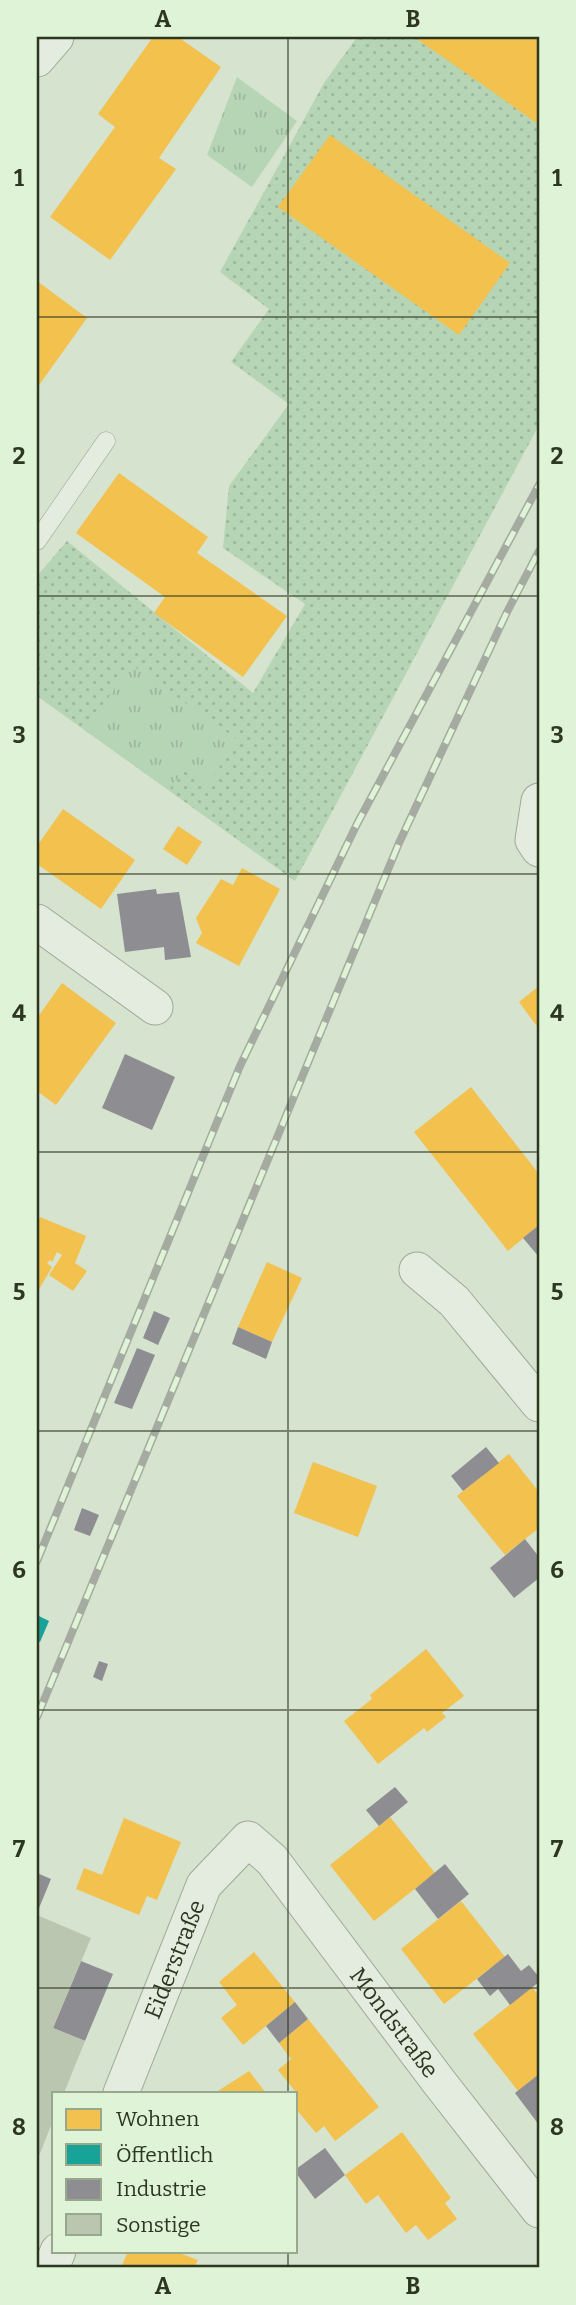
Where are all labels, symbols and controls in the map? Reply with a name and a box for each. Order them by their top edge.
text: A [155,5,172,33]
text: B [406,5,420,33]
text: 1 [14,164,24,192]
text: 1 [552,164,562,192]
text: 2 [13,442,26,470]
text: 2 [551,442,564,470]
text: 3 [12,721,26,749]
text: 3 [550,721,564,749]
text: 4 [12,999,26,1027]
text: 4 [550,999,564,1027]
text: 5 [13,1278,25,1306]
text: 5 [551,1278,563,1306]
text: 6 [12,1556,26,1584]
text: 6 [550,1556,564,1584]
text: 7 [13,1835,26,1863]
text: 7 [551,1835,564,1863]
street label: Eiderstraße [138,1896,211,2023]
street label: Mondstraße [344,1962,445,2083]
legend [52,2092,298,2252]
text: Wohnen [116,2106,199,2132]
text: 8 [12,2113,26,2141]
text: 8 [550,2113,564,2141]
text: Öffentlich [116,2142,213,2168]
text: Industrie [116,2176,207,2202]
text: Sonstige [116,2212,201,2238]
text: A [155,2272,172,2300]
text: B [406,2272,420,2300]

